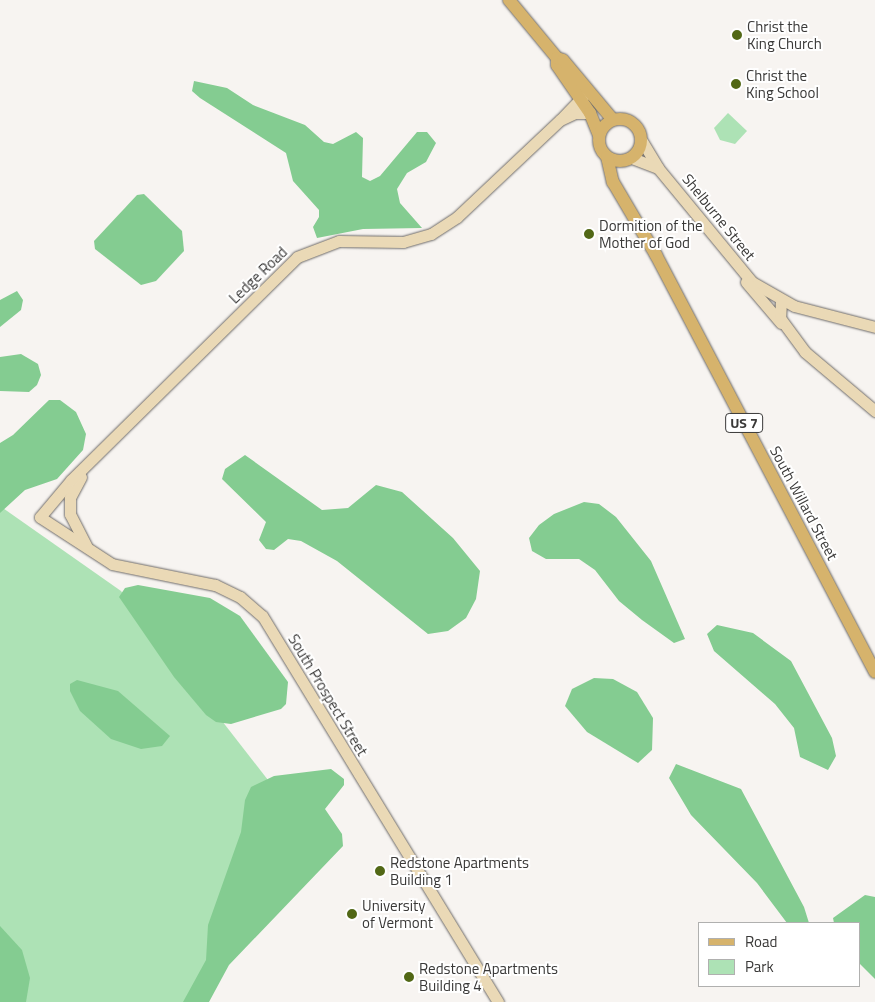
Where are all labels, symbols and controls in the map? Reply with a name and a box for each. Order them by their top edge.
place label: Christ the King Church [747,17,822,52]
marker: Christ the King Church [731,29,743,41]
place label: Christ the King School [746,66,819,101]
marker: Christ the King School [730,78,742,90]
street label: Shelburne Street [679,170,759,264]
place label: Dormition of the Mother of God [599,216,703,251]
marker: Dormition of the Mother of God [583,228,595,240]
street label: Ledge Road [225,243,291,307]
road number: US 7 [724,412,764,434]
street label: South Willard Street [766,443,842,563]
street label: South Prospect Street [285,631,371,759]
place label: Redstone Apartments Building 1 [390,853,529,888]
marker: Redstone Apartments Building 1 [374,865,386,877]
place label: University of Vermont [362,896,433,931]
marker: University of Vermont [346,908,358,920]
legend [698,922,860,987]
text: Road [745,930,777,953]
text: Park [745,955,774,978]
place label: Redstone Apartments Building 4 [419,959,558,994]
marker: Redstone Apartments Building 4 [403,971,415,983]

